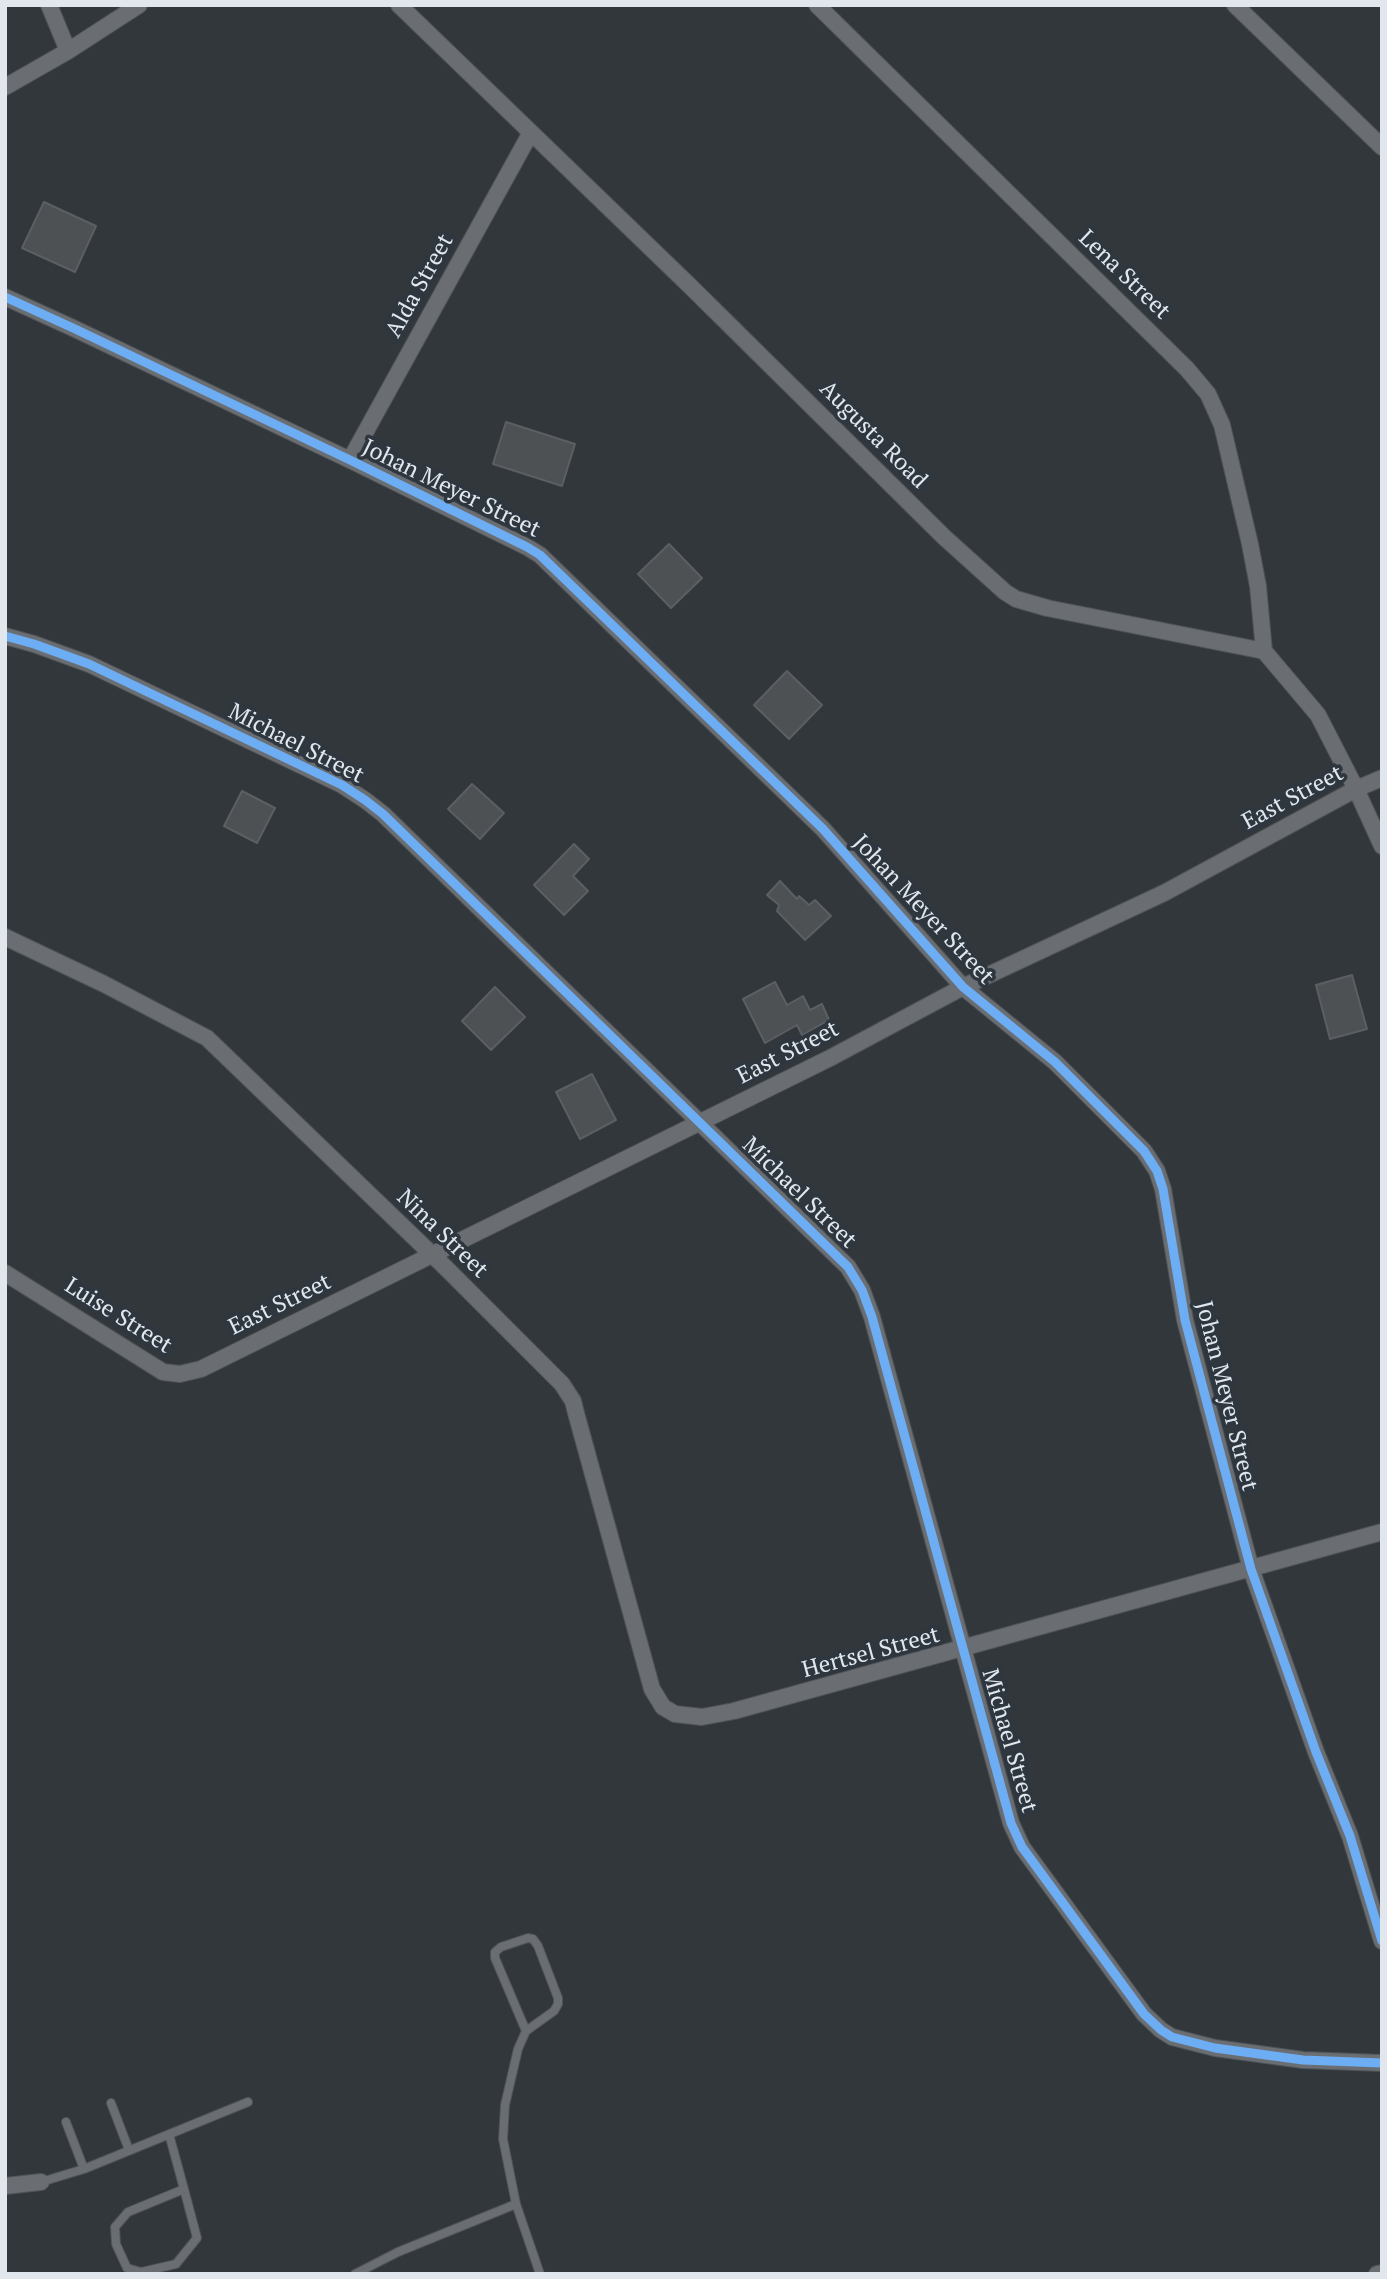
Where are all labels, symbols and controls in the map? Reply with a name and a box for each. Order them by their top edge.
street label: Lena Street [1073,225,1175,325]
street label: Alda Street [380,229,460,343]
street label: Augusta Road [813,375,933,495]
street label: Johan Meyer Street [358,434,544,544]
street label: Michael Street [224,698,368,790]
street label: East Street [1238,760,1348,836]
street label: Johan Meyer Street [847,829,999,991]
street label: East Street [733,1016,843,1090]
street label: Michael Street [736,1132,862,1254]
street label: Nina Street [391,1184,493,1284]
street label: East Street [224,1268,336,1342]
street label: Luise Street [59,1272,177,1360]
street label: Johan Meyer Street [1189,1298,1263,1494]
street label: Hertsel Street [799,1621,943,1685]
street label: Michael Street [975,1666,1043,1816]

